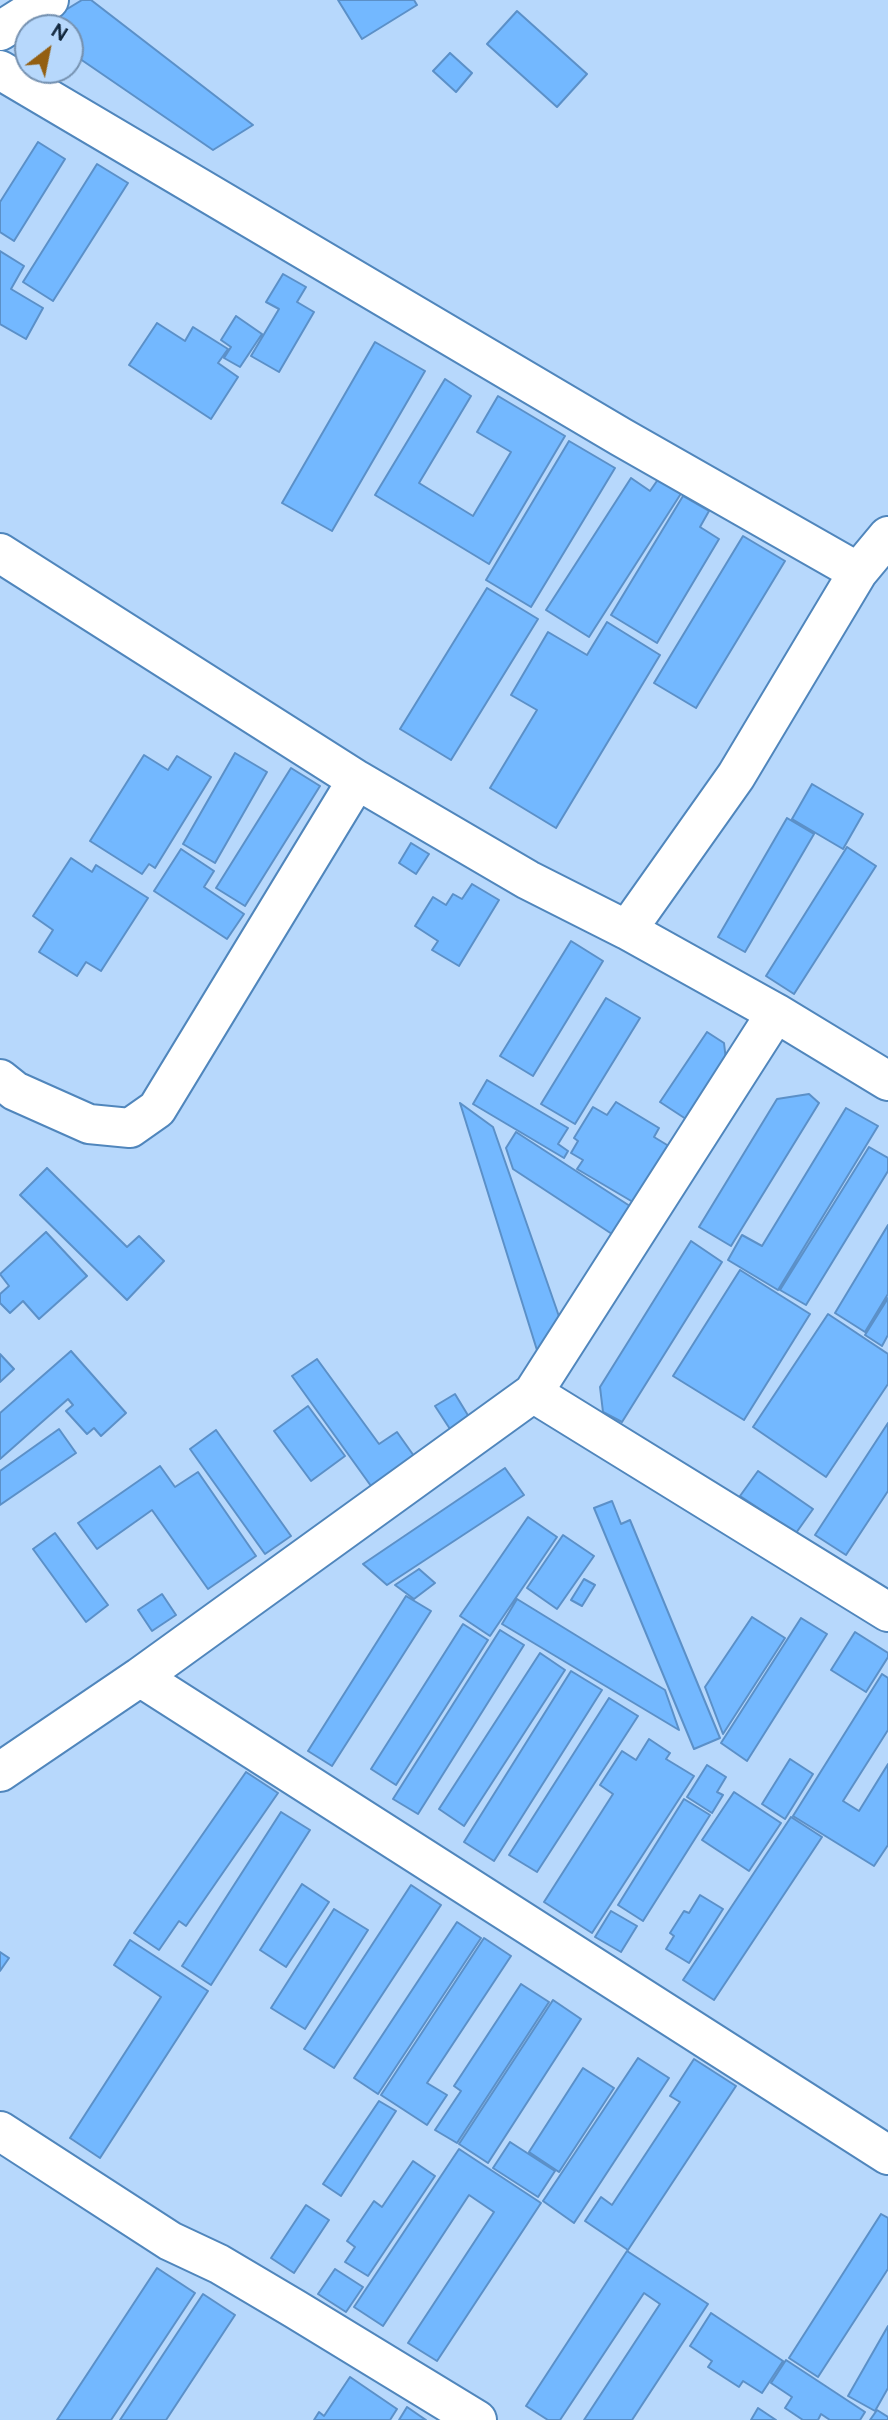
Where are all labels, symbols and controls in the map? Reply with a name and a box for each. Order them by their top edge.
north arrow [14,14,84,84]
text: N [47,19,72,46]

